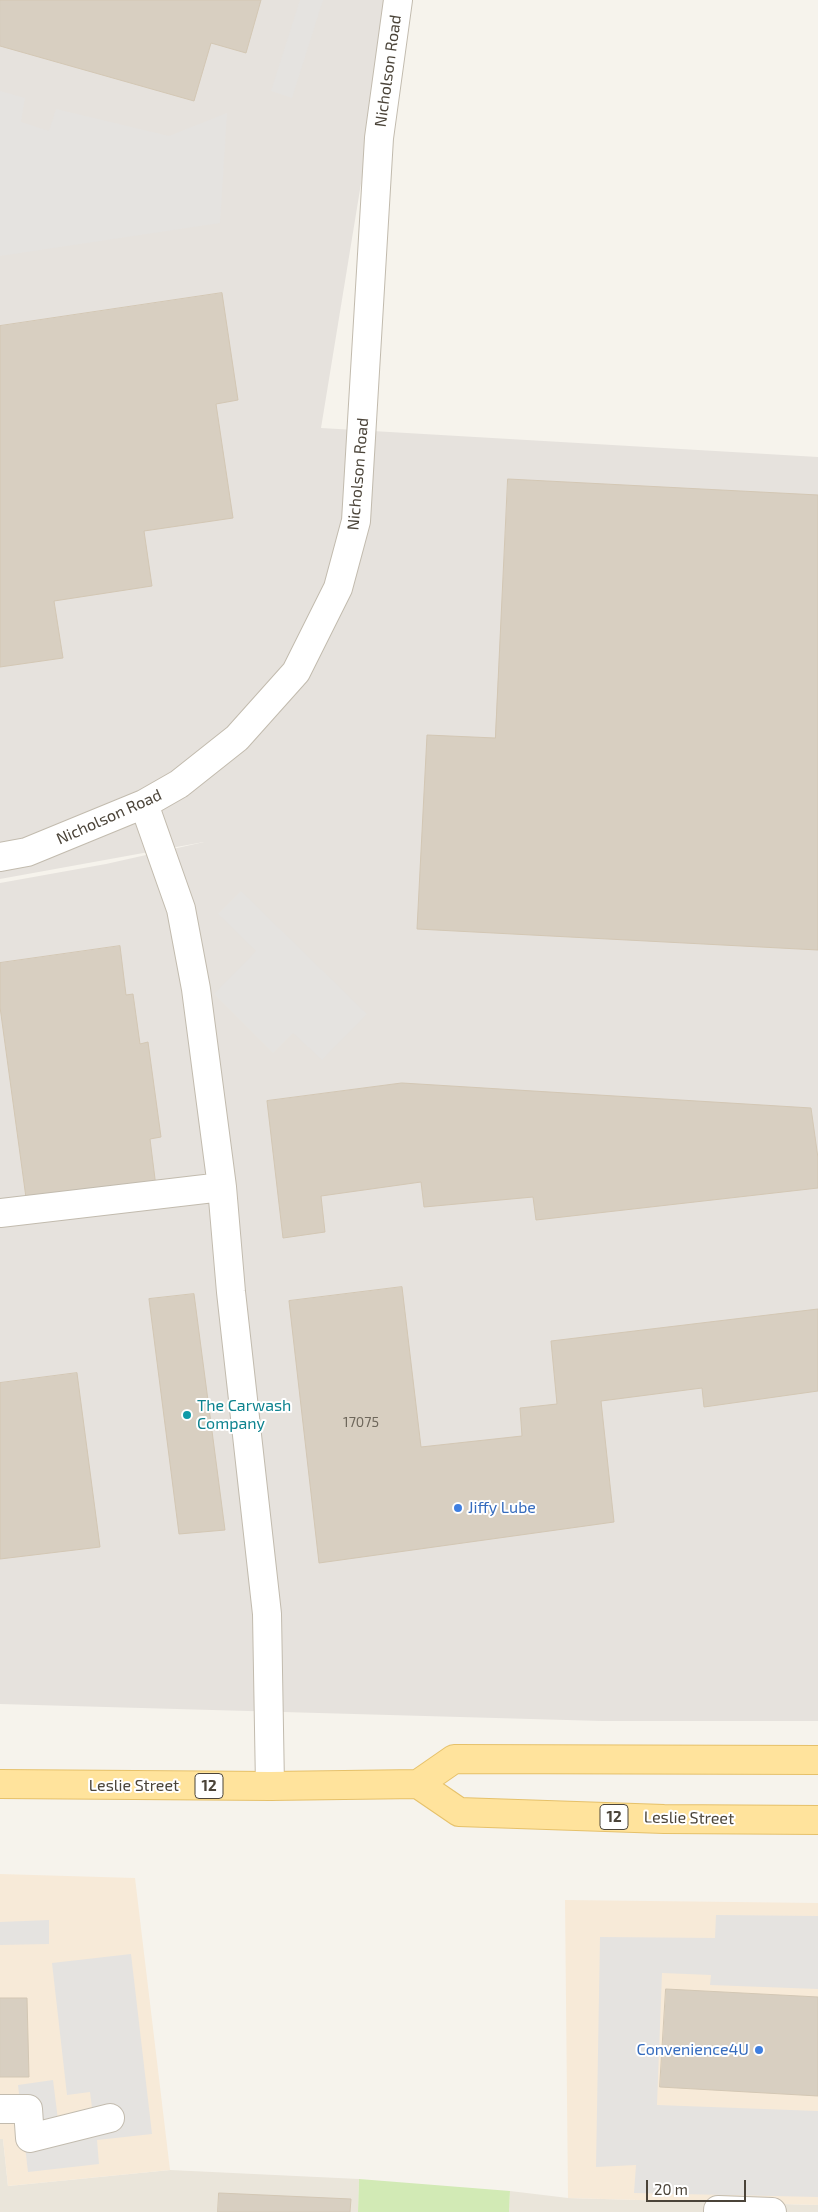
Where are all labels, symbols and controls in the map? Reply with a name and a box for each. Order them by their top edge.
street label: Nicholson Road [371,14,405,128]
street label: Nicholson Road [344,417,372,531]
street label: Nicholson Road [53,785,165,849]
place label: The Carwash Company [197,1396,291,1434]
marker: The Carwash Company [181,1409,193,1421]
house number: 17075 [343,1414,379,1430]
place label: Jiffy Lube [468,1498,536,1518]
marker: Jiffy Lube [452,1502,464,1514]
road number: 12 [195,1774,223,1798]
street label: Leslie Street [89,1776,179,1796]
road number: 12 [600,1804,628,1830]
street label: Leslie Street [644,1808,734,1828]
place label: Convenience4U [637,2040,749,2060]
marker: Convenience4U [753,2044,765,2056]
scale bar [648,2170,748,2202]
text: 20 m [654,2180,688,2198]

